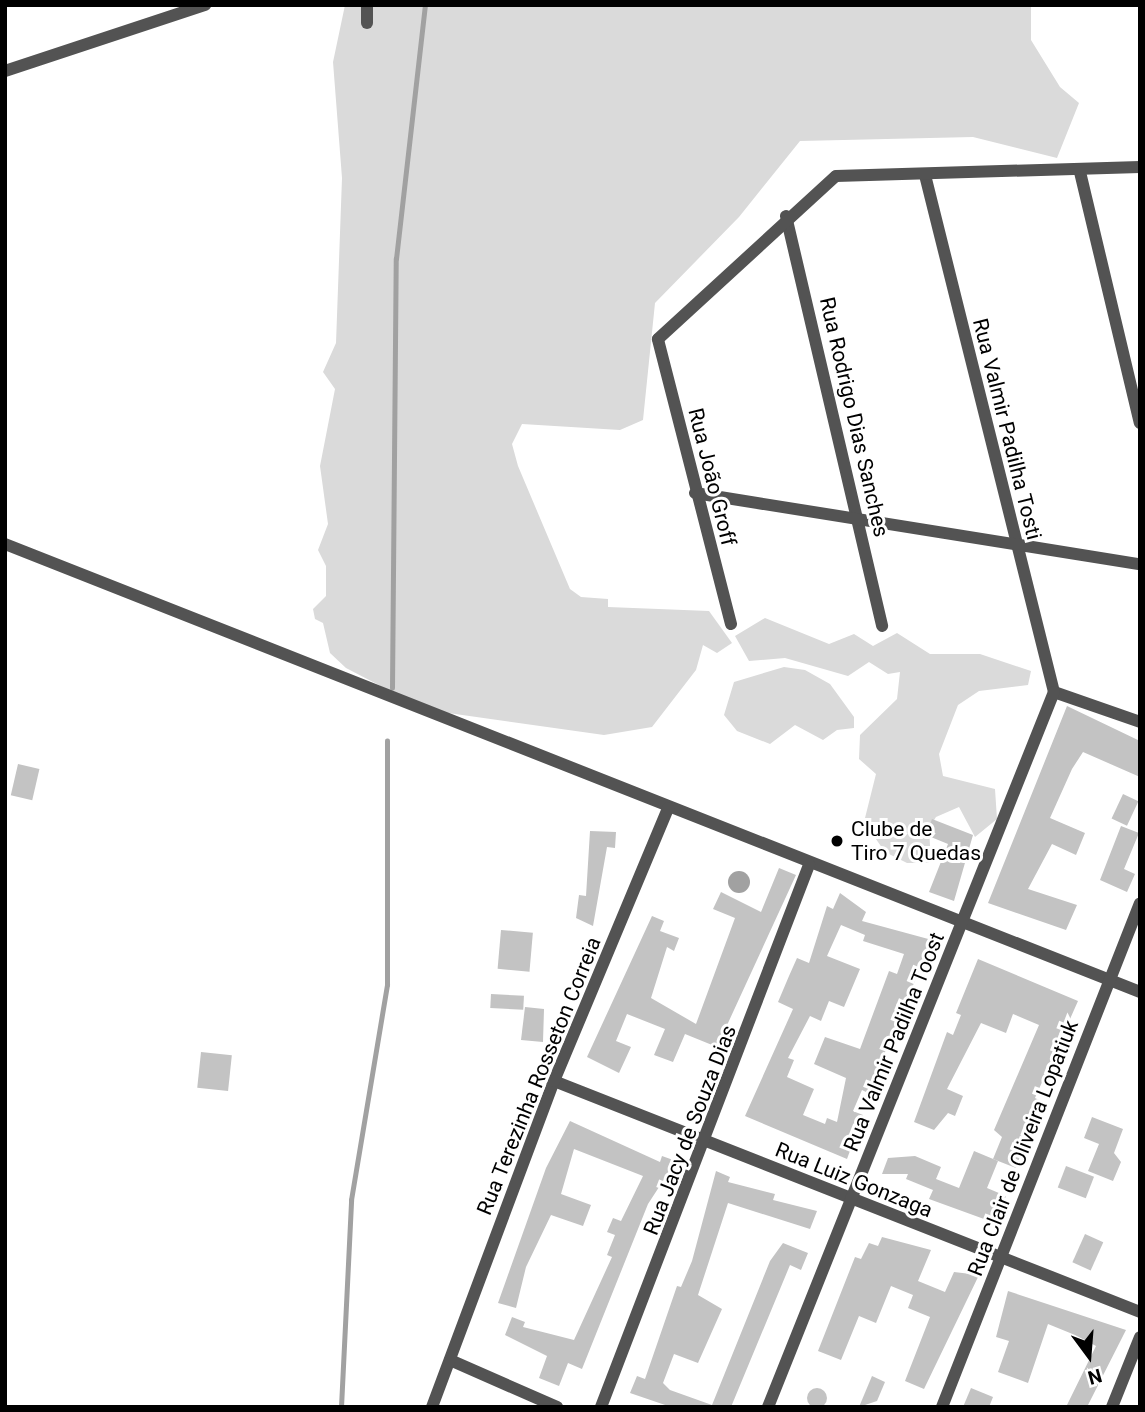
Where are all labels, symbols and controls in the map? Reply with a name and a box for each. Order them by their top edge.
street label: Rua Rodrigo Dias Sanches [814,295,894,539]
street label: Rua Valmir Padilha Tosti [967,316,1047,542]
street label: Rua João Groff [683,405,741,549]
place label: Clube de Tiro 7 Quedas [851,816,981,866]
marker: Clube de Tiro 7 Quedas [829,833,845,849]
street label: Rua Valmir Padilha Toost [838,929,950,1155]
street label: Rua Terezinha Rosseton Correia [472,933,606,1219]
street label: Rua Clair de Oliveira Lopatiuk [963,1017,1083,1279]
street label: Rua Jacy de Souza Dias [638,1022,742,1238]
street label: Rua Luiz Gonzaga [772,1137,936,1223]
north arrow [1054,1321,1124,1391]
text: N [1085,1364,1105,1390]

